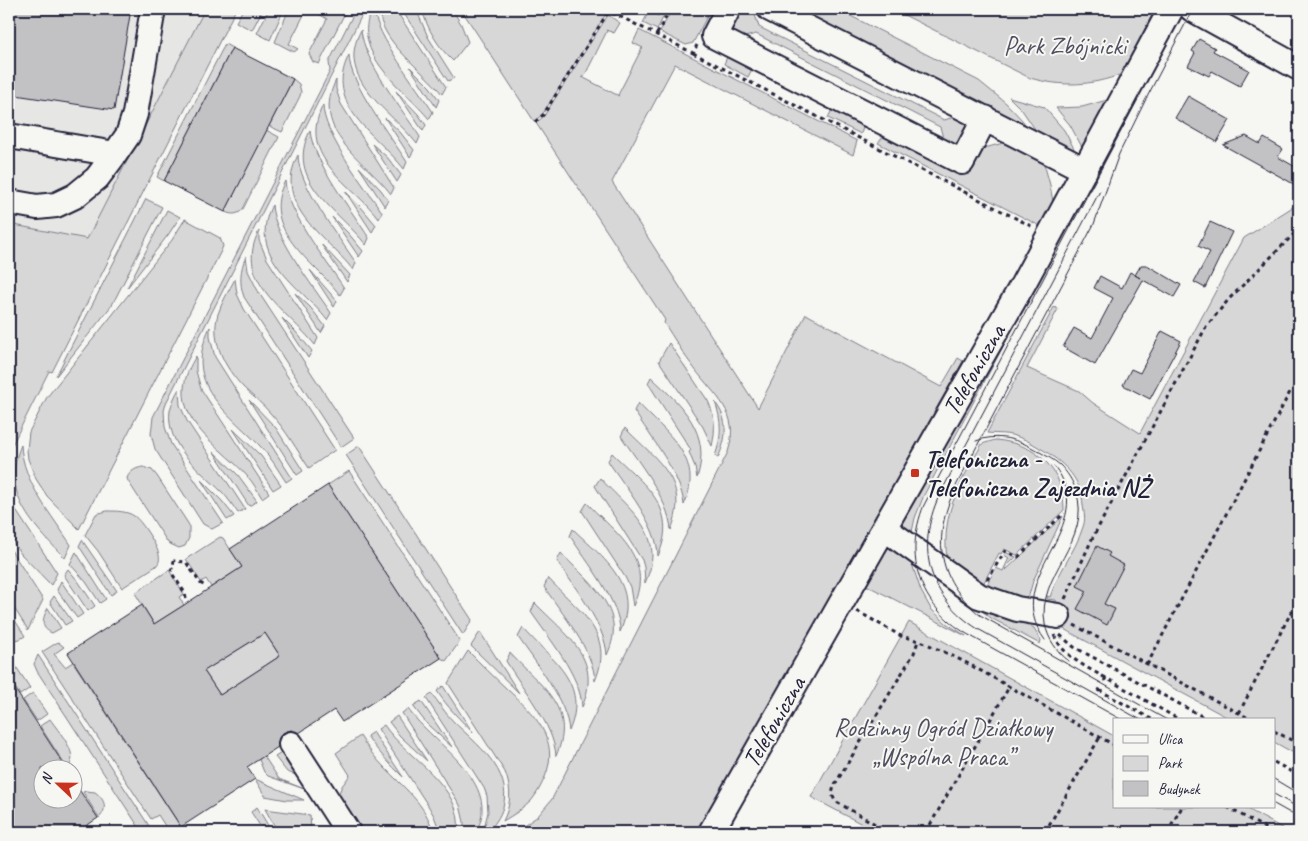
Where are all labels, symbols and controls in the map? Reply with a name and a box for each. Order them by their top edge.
park label: Park Zbójnicki [1004,30,1130,62]
street label: Telefoniczna [935,317,1014,421]
place label: Telefoniczna - Telefoniczna Zajezdnia NŻ [925,443,1154,504]
marker: Telefoniczna - Telefoniczna Zajezdnia NŻ [909,467,921,479]
street label: Telefoniczna [735,669,814,773]
park label: Rodzinny Ogród Działkowy „Wspólna Praca” [834,712,1055,773]
legend [1113,718,1276,808]
text: Ulica [1158,730,1183,749]
text: Park [1158,754,1183,773]
north arrow [32,758,82,808]
text: N [37,770,57,787]
text: Budynek [1158,780,1201,799]

